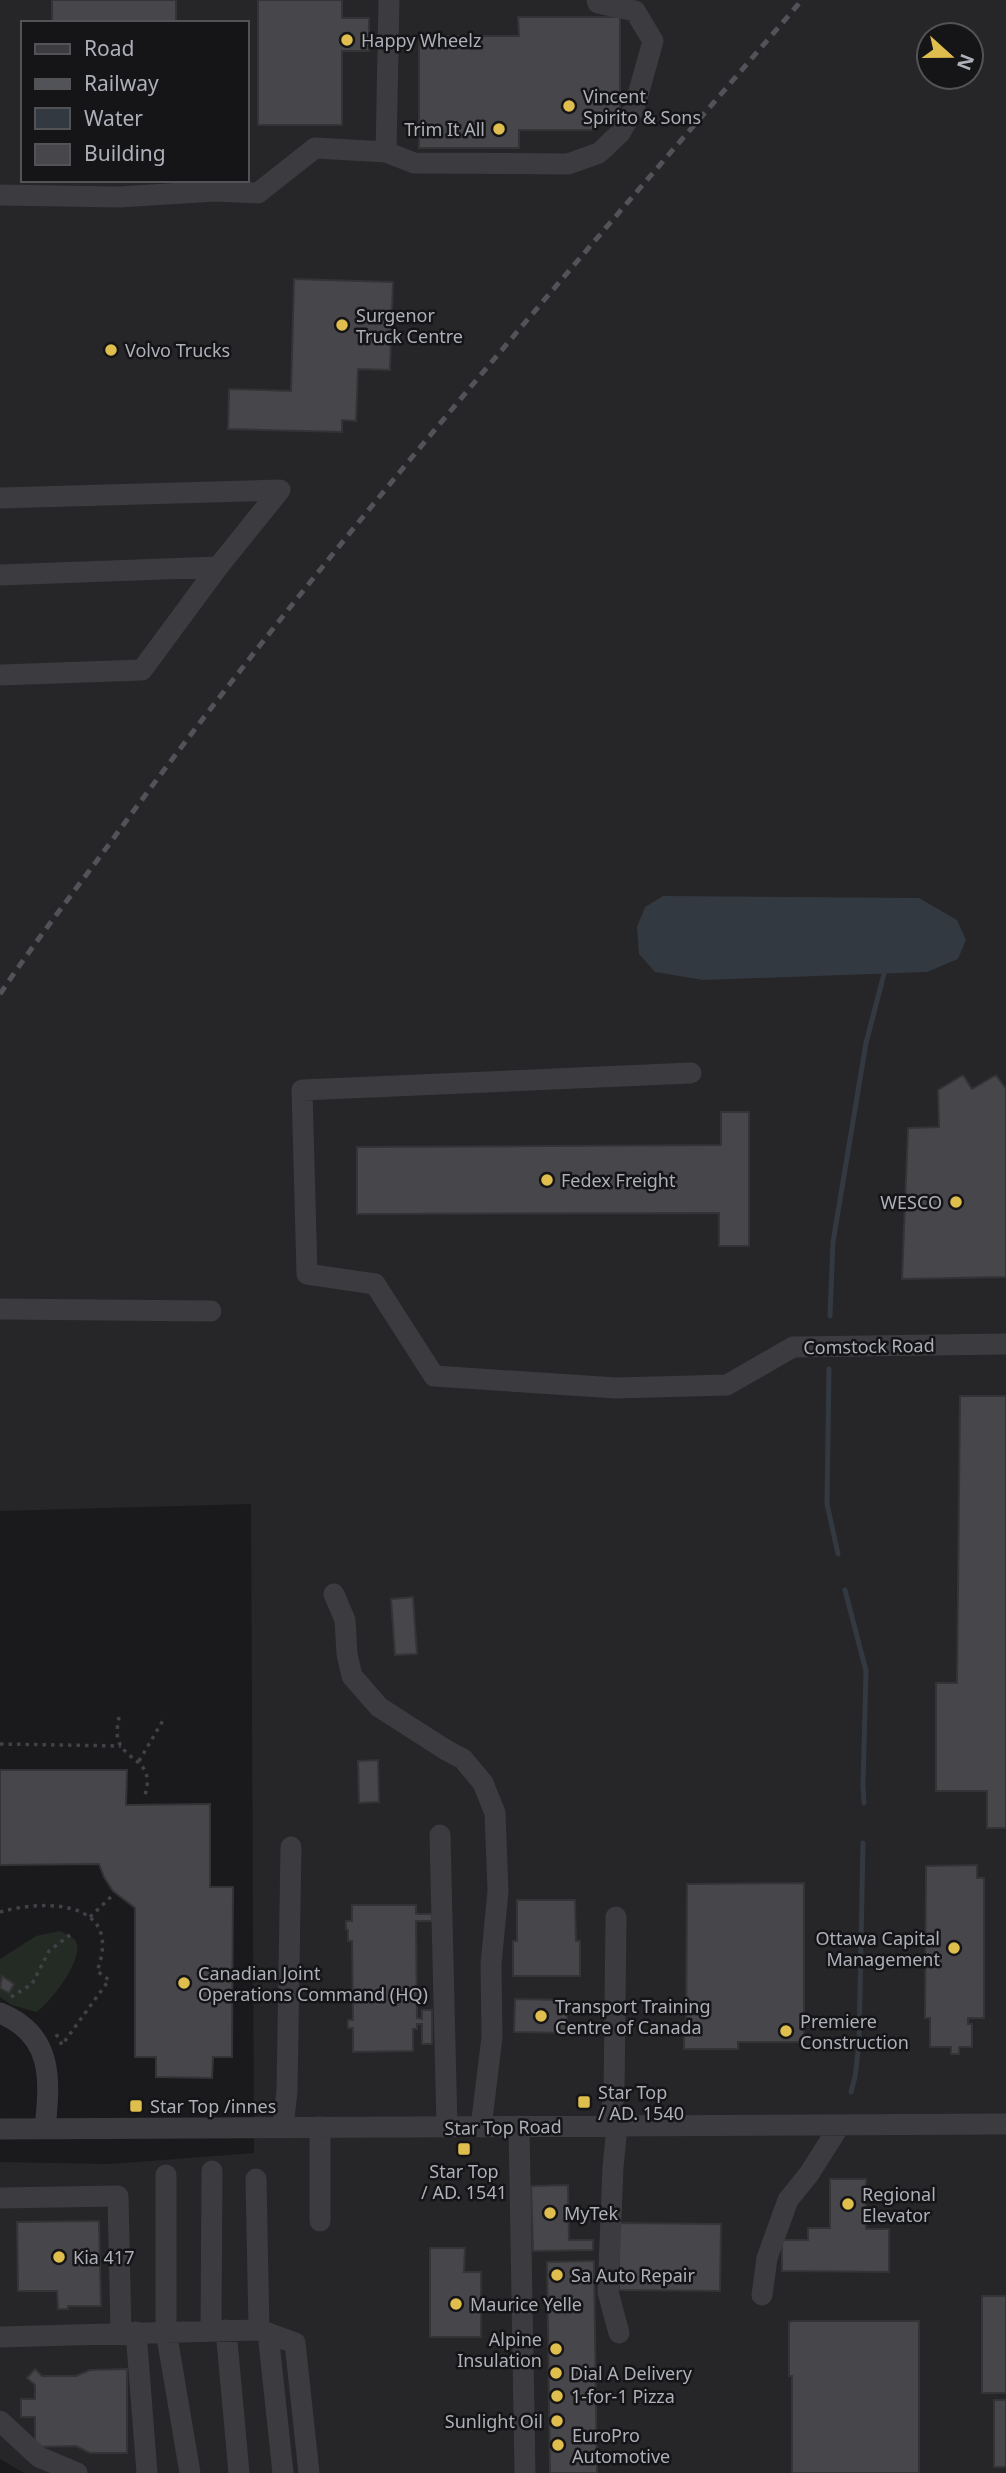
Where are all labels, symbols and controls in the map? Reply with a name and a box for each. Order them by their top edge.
legend [21,21,248,182]
north arrow [915,21,985,91]
place label: Happy Wheelz [361,28,481,52]
marker: Happy Wheelz [339,32,355,48]
text: Road [84,34,134,62]
text: N [951,50,981,74]
text: Railway [84,69,159,97]
place label: Vincent Spirito & Sons [583,84,701,129]
marker: Vincent Spirito & Sons [561,98,577,114]
text: Water [84,104,143,132]
place label: Trim It All [404,117,485,141]
marker: Trim It All [491,121,507,137]
text: Building [84,139,166,167]
place label: Surgenor Truck Centre [356,303,463,348]
marker: Surgenor Truck Centre [334,317,350,333]
place label: Volvo Trucks [125,338,230,362]
marker: Volvo Trucks [103,342,119,358]
place label: Fedex Freight [561,1168,676,1192]
marker: Fedex Freight [539,1172,555,1188]
place label: WESCO [880,1190,942,1214]
marker: WESCO [948,1194,964,1210]
street label: Comstock Road [803,1333,935,1359]
place label: Ottawa Capital Management [815,1926,940,1971]
marker: Ottawa Capital Management [946,1940,962,1956]
place label: Canadian Joint Operations Command (HQ) [198,1961,428,2006]
marker: Canadian Joint Operations Command (HQ) [176,1975,192,1991]
place label: Transport Training Centre of Canada [555,1994,710,2039]
marker: Transport Training Centre of Canada [533,2008,549,2024]
place label: Premiere Construction [800,2009,909,2054]
marker: Premiere Construction [778,2023,794,2039]
place label: Star Top / AD. 1540 [598,2080,684,2125]
place label: Star Top /innes [150,2094,276,2118]
marker: Star Top / AD. 1540 [576,2094,592,2110]
marker: Star Top /innes [128,2098,144,2114]
street label: Star Top Road [444,2114,562,2140]
marker: Star Top / AD. 1541 [456,2141,472,2157]
place label: Star Top / AD. 1541 [421,2159,507,2204]
place label: Regional Elevator [862,2182,936,2227]
marker: Regional Elevator [840,2196,856,2212]
place label: MyTek [564,2201,618,2225]
marker: MyTek [542,2205,558,2221]
place label: Kia 417 [73,2245,134,2269]
marker: Kia 417 [51,2249,67,2265]
place label: Sa Auto Repair [571,2263,696,2287]
marker: Sa Auto Repair [549,2267,565,2283]
place label: Maurice Yelle [470,2292,582,2316]
marker: Maurice Yelle [448,2296,464,2312]
place label: Alpine Insulation [457,2327,542,2372]
marker: Alpine Insulation [548,2341,564,2357]
place label: Dial A Delivery [570,2361,693,2385]
marker: Dial A Delivery [548,2365,564,2381]
place label: 1-for-1 Pizza [571,2384,675,2408]
marker: 1-for-1 Pizza [549,2388,565,2404]
place label: Sunlight Oil [445,2409,543,2433]
marker: Sunlight Oil [549,2413,565,2429]
place label: EuroPro Automotive [572,2423,670,2468]
marker: EuroPro Automotive [550,2437,566,2453]

